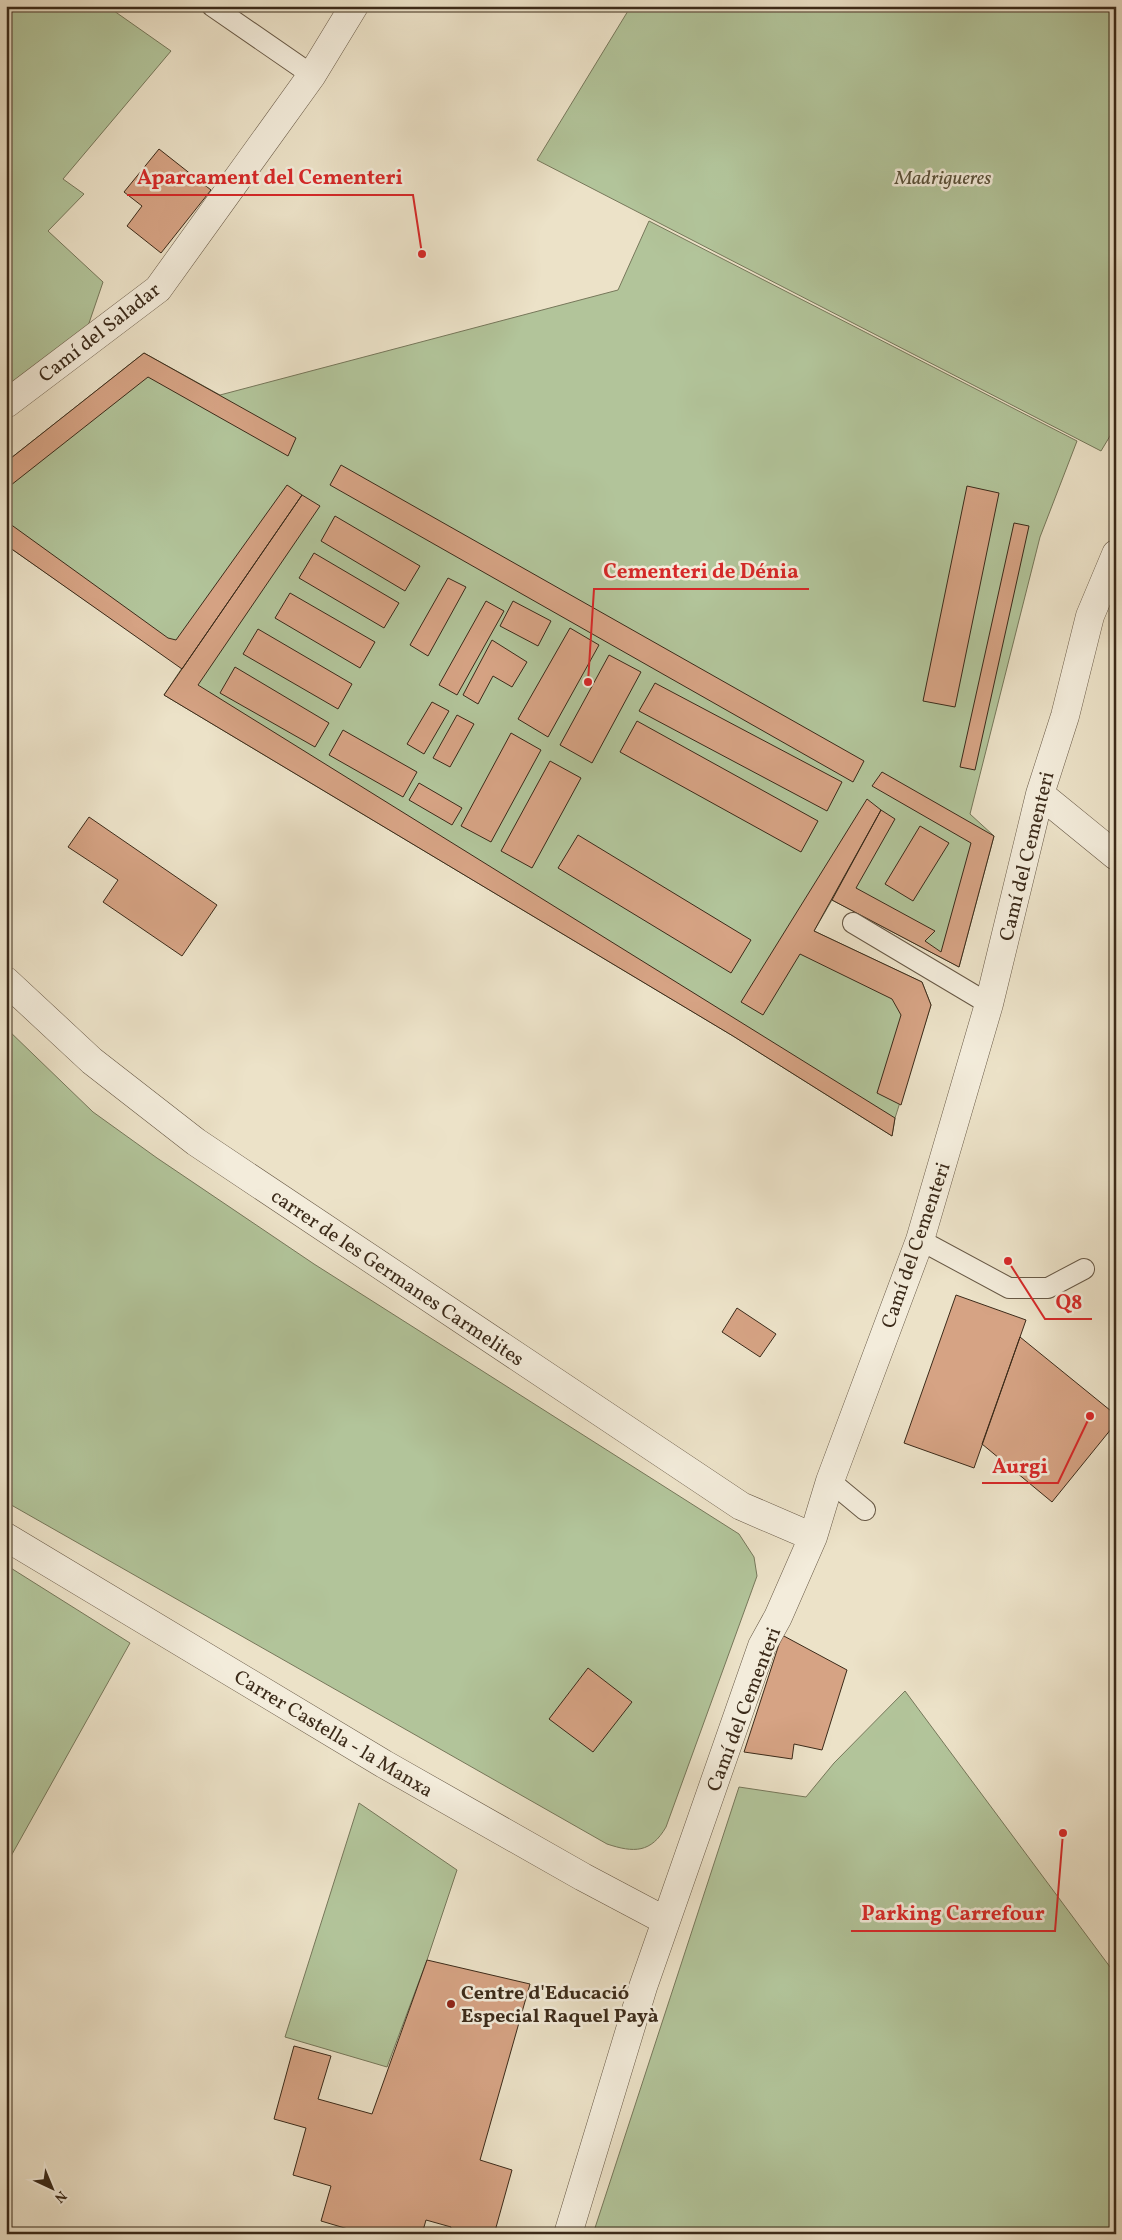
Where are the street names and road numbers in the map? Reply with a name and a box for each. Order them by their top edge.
street label: Camí del Saladar [33,277,167,390]
street label: Camí del Cementeri [993,769,1063,944]
street label: Camí del Cementeri [875,1159,958,1332]
street label: carrer de les Germanes Carmelites [265,1183,529,1374]
street label: Camí del Cementeri [701,1624,789,1796]
street label: Carrer Castella - la Manxa [228,1664,438,1805]

